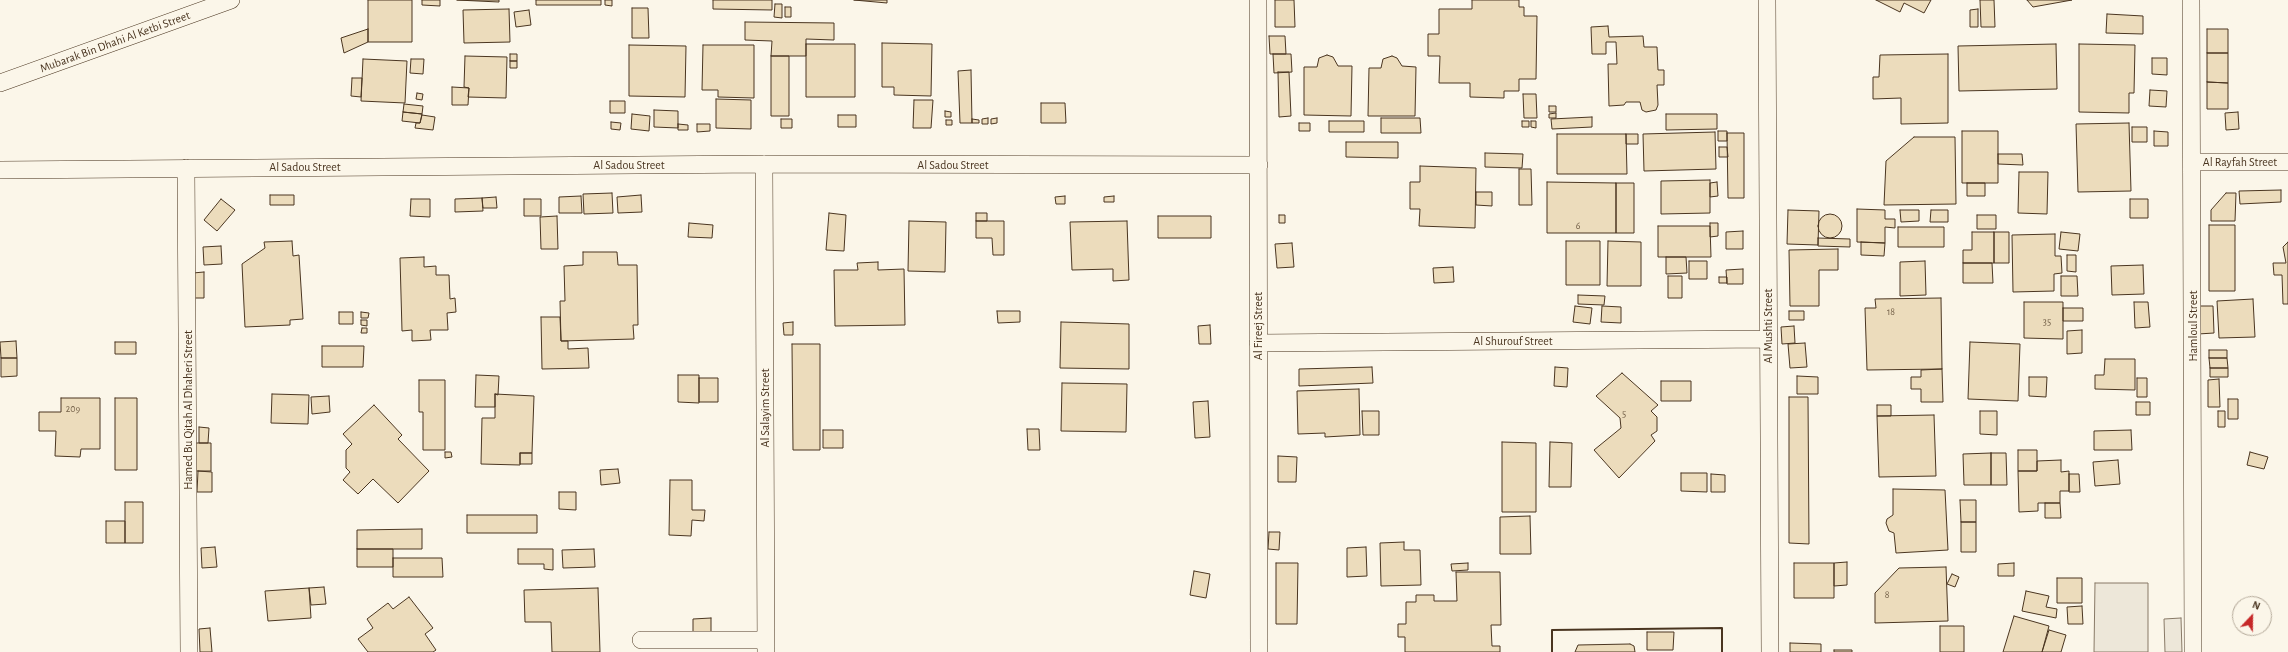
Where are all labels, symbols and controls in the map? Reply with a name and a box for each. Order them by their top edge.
street label: Mubarak Bin Dhahi Al Ketbi Street [38,8,192,76]
street label: Al Rayfah Street [2203,155,2277,169]
street label: Al Sadou Street [593,158,665,172]
street label: Al Sadou Street [917,158,989,172]
street label: Al Sadou Street [269,160,341,174]
house number: 6 [1576,220,1580,232]
street label: Al Mushti Street [1761,289,1775,363]
street label: Hamloul Street [2186,290,2200,362]
street label: Al Fireej Street [1251,292,1265,360]
house number: 18 [1887,306,1895,318]
house number: 35 [2043,316,2051,328]
street label: Hamed Bu Qitah Al Dhaheri Street [181,330,195,490]
street label: Al Shurouf Street [1473,334,1553,348]
street label: Al Salayim Street [758,368,772,448]
house number: 209 [66,403,80,415]
house number: 5 [1622,408,1626,420]
house number: 8 [1885,589,1889,601]
north arrow [2232,596,2272,636]
text: N [2251,599,2262,612]

